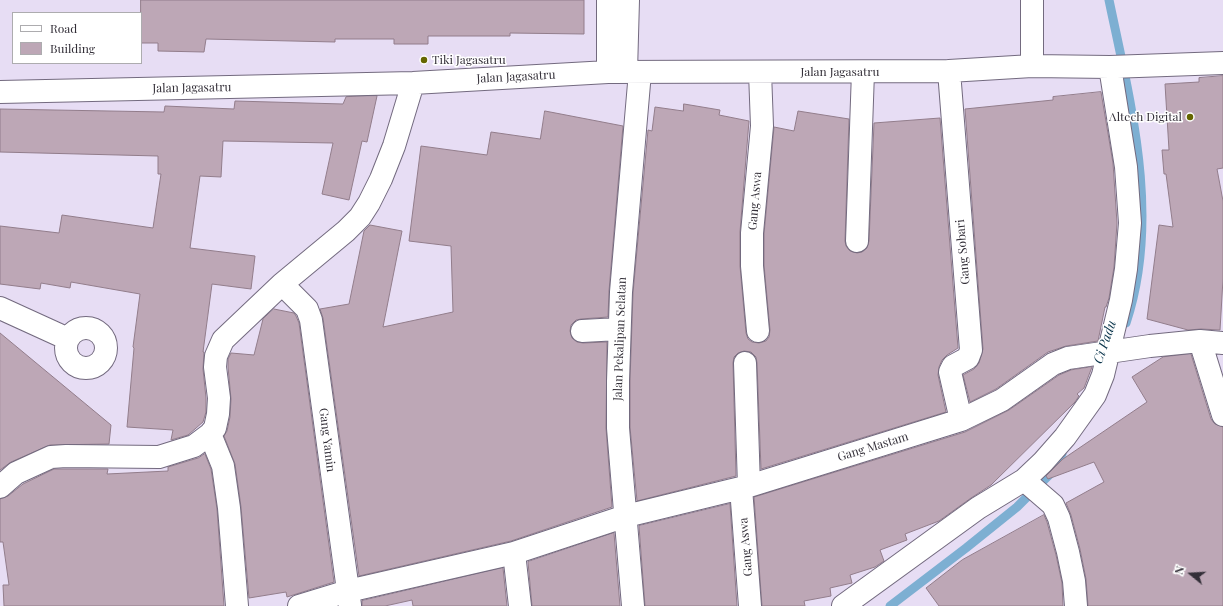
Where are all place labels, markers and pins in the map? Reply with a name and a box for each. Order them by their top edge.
place label: Tiki Jagasatru [432,53,506,67]
marker: Tiki Jagasatru [419,55,429,65]
place label: Altech Digital [1109,110,1182,124]
marker: Altech Digital [1185,112,1195,122]

